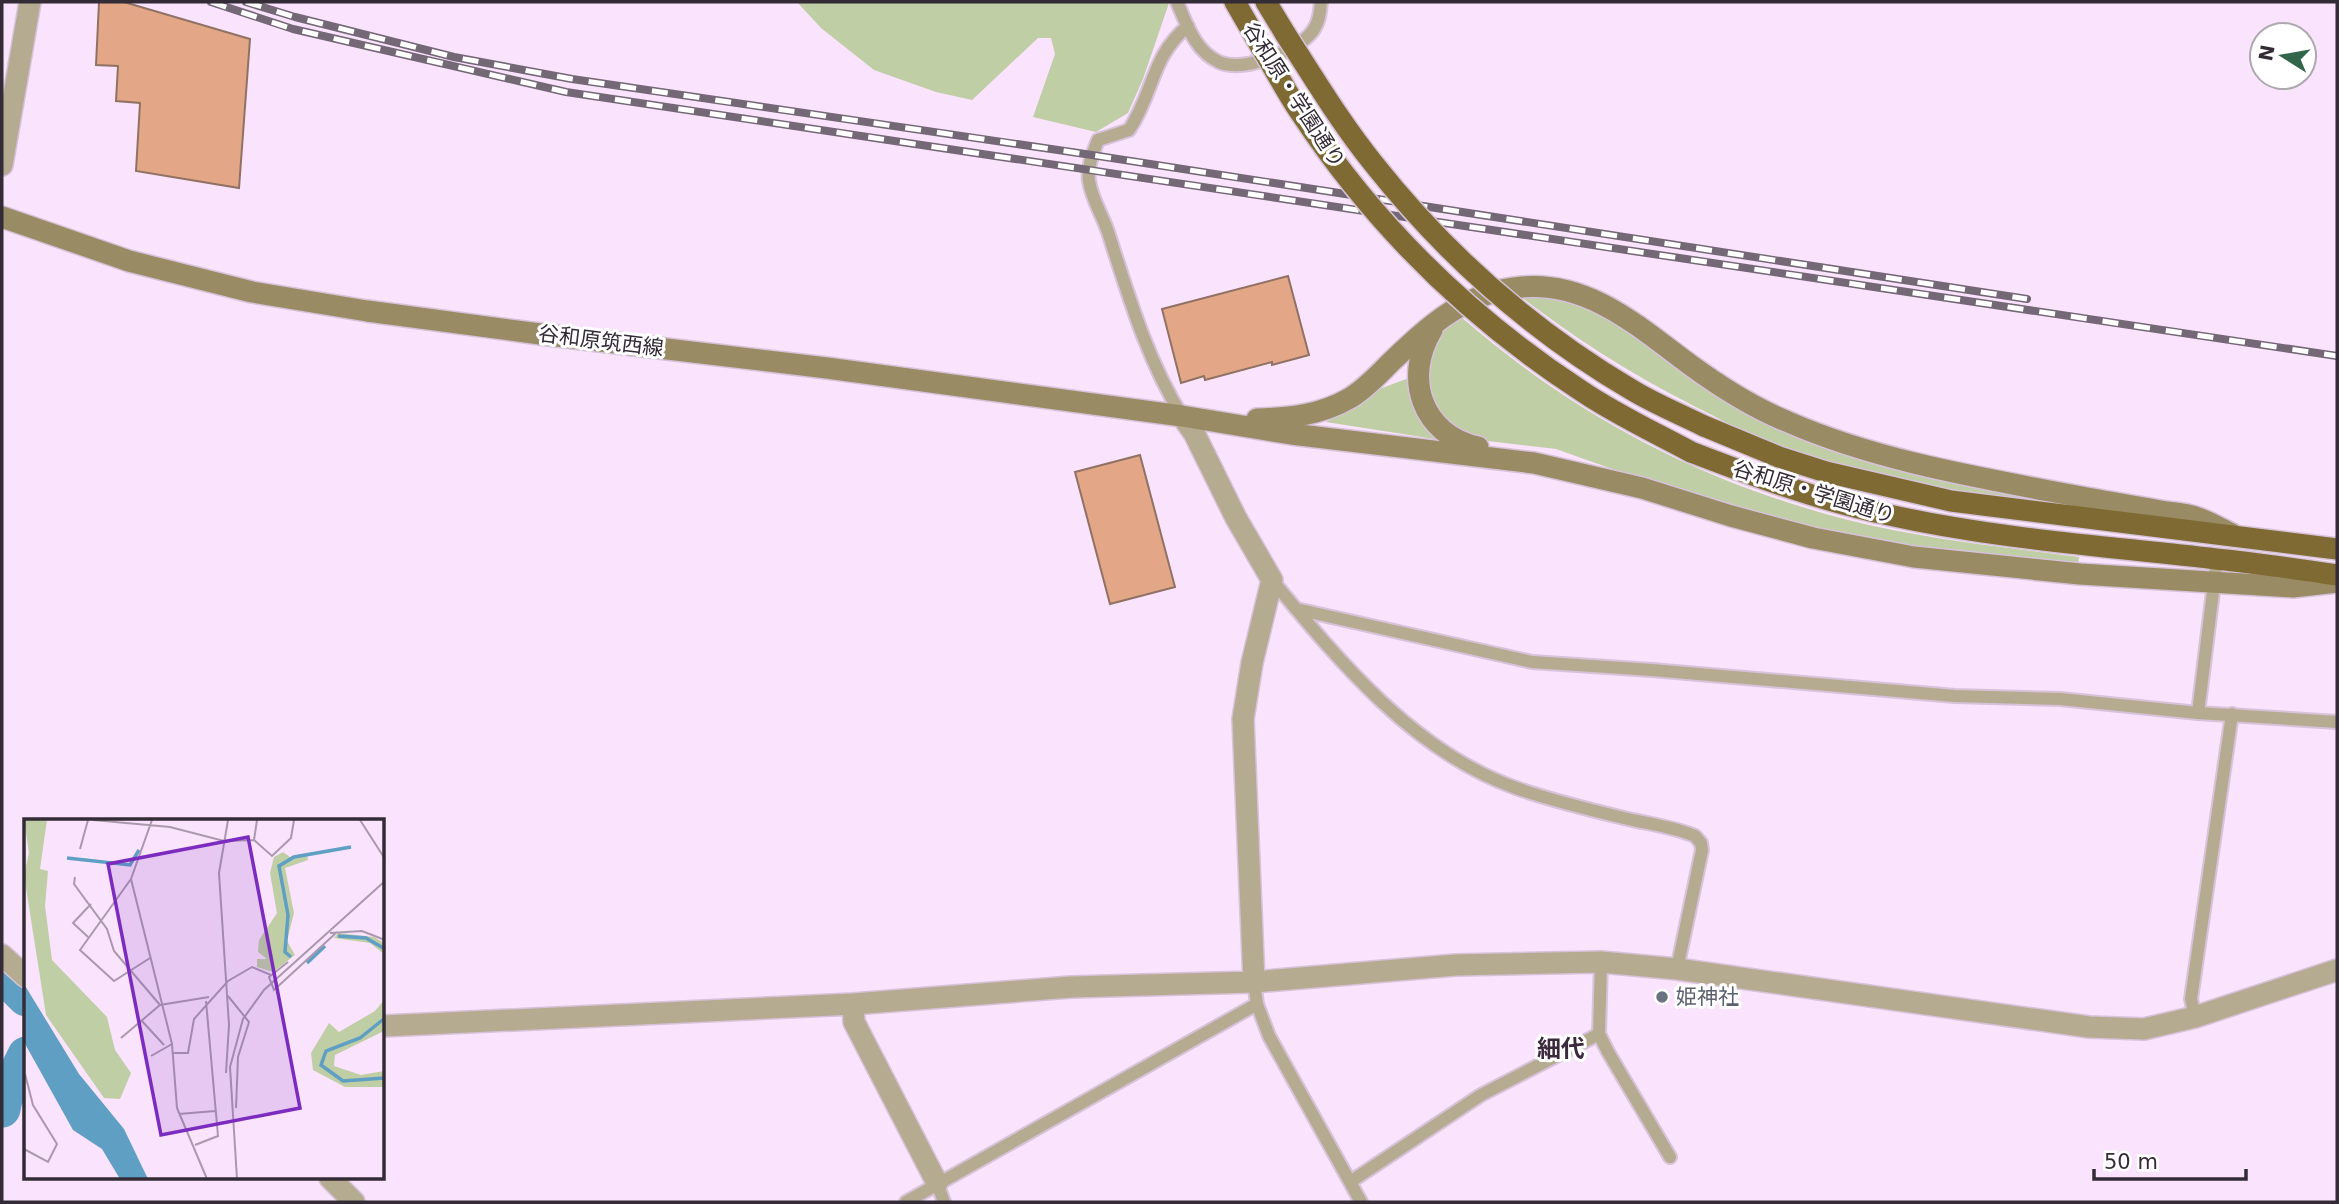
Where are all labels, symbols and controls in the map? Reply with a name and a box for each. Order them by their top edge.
street label: 谷和原・学園通り [1238,18,1350,172]
north arrow [2248,21,2318,91]
text: N [2254,43,2279,63]
street label: 谷和原筑西線 [537,321,665,361]
street label: 谷和原・学園通り [1730,456,1898,528]
inset map [24,819,385,1180]
place label: 姫神社 [1676,985,1739,1009]
marker: 姫神社 [1654,989,1670,1005]
district label: 細代 [1537,1035,1585,1063]
scale bar [2094,1138,2246,1182]
text: 50 m [2104,1150,2158,1174]

